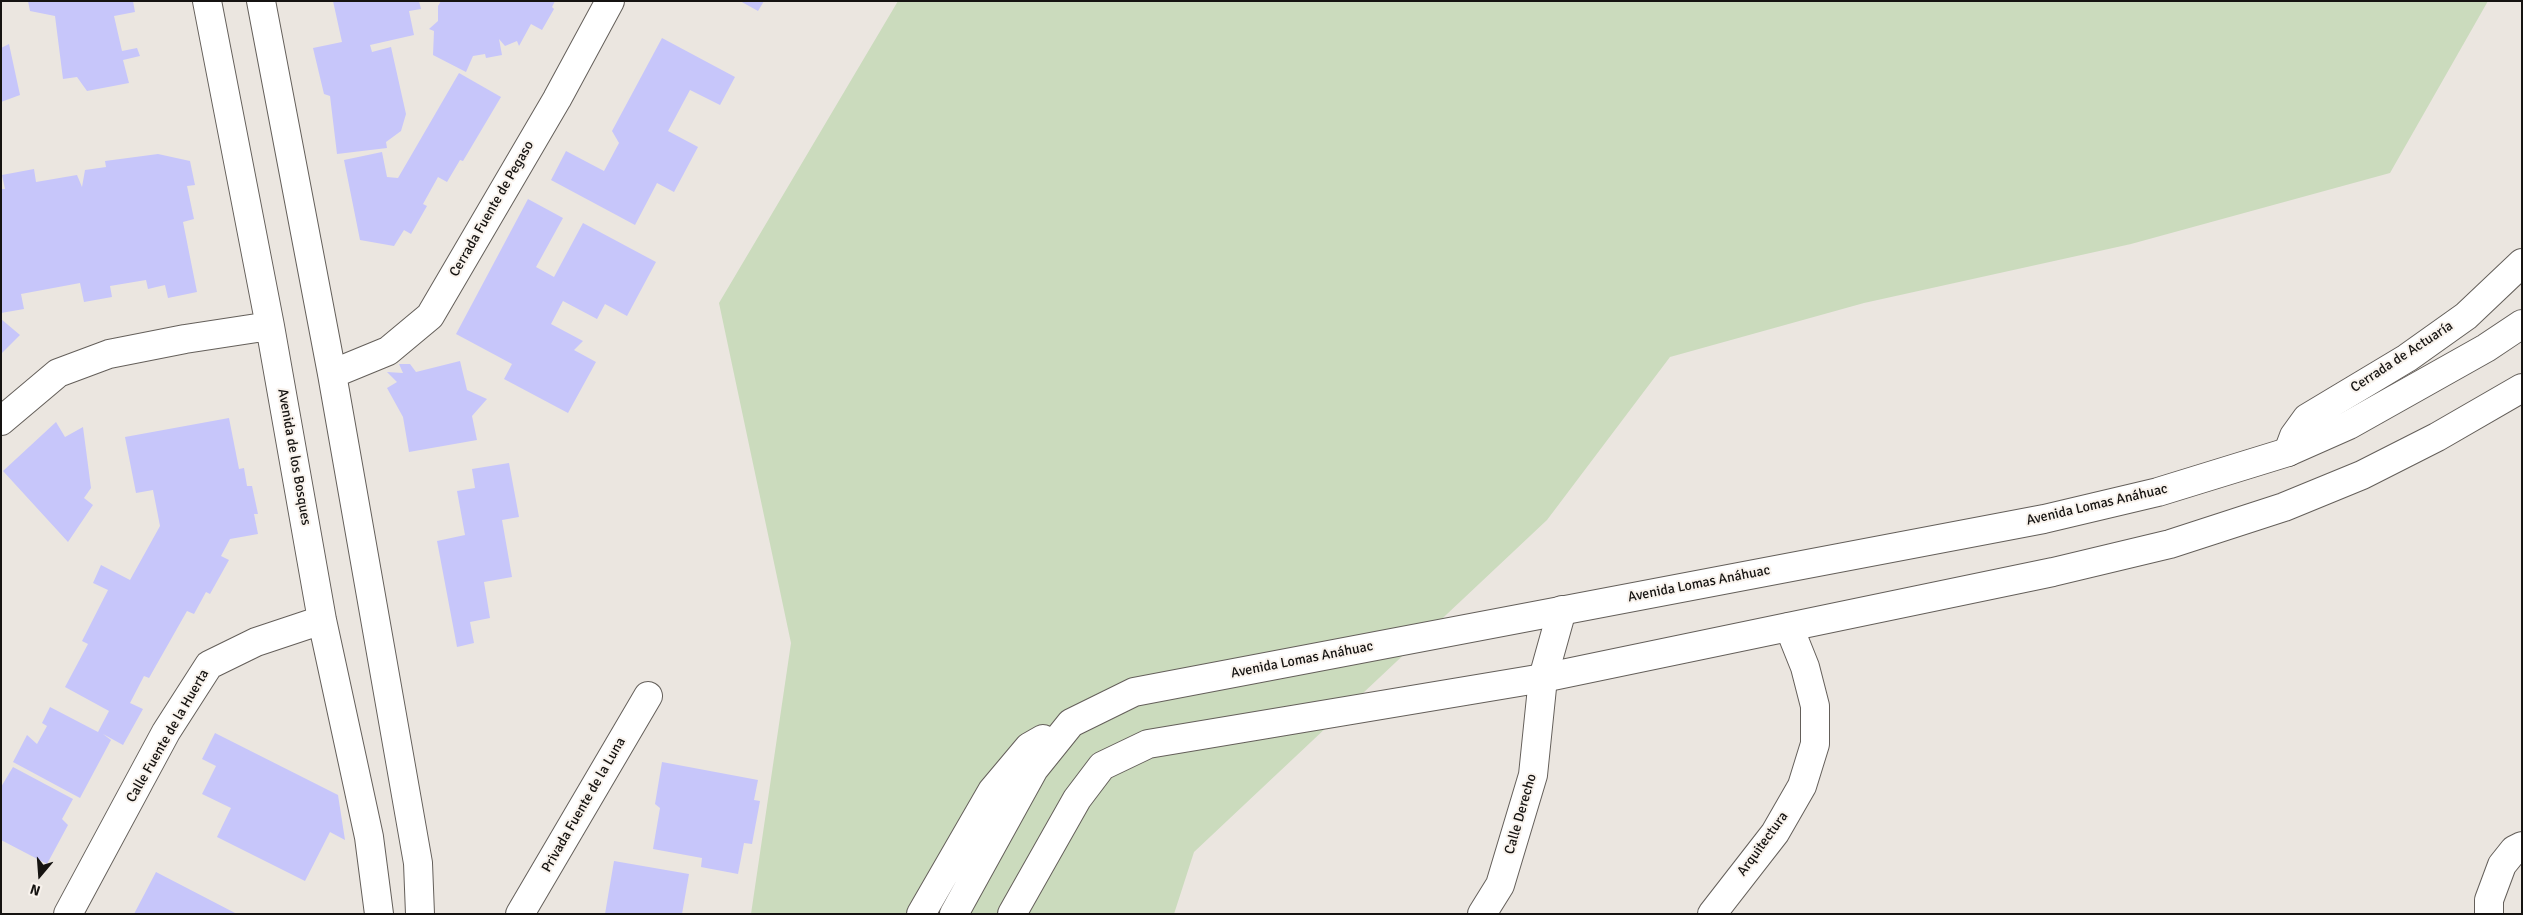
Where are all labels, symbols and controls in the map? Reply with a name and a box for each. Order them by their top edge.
street label: Cerrada Fuente de Pegaso [446,138,538,280]
street label: Cerrada de Actuaría [2348,318,2456,396]
street label: Avenida de los Bosques [274,387,314,527]
street label: Avenida Lomas Anáhuac [2025,481,2169,529]
street label: Avenida Lomas Anáhuac [1626,562,1772,606]
street label: Avenida Lomas Anáhuac [1229,638,1375,682]
street label: Calle Fuente de la Huerta [123,666,213,806]
street label: Privada Fuente de la Luna [538,735,630,875]
street label: Calle Derecho [1501,772,1541,856]
street label: Arquitectura [1734,809,1792,879]
north arrow [15,850,65,900]
text: N [28,880,42,899]

